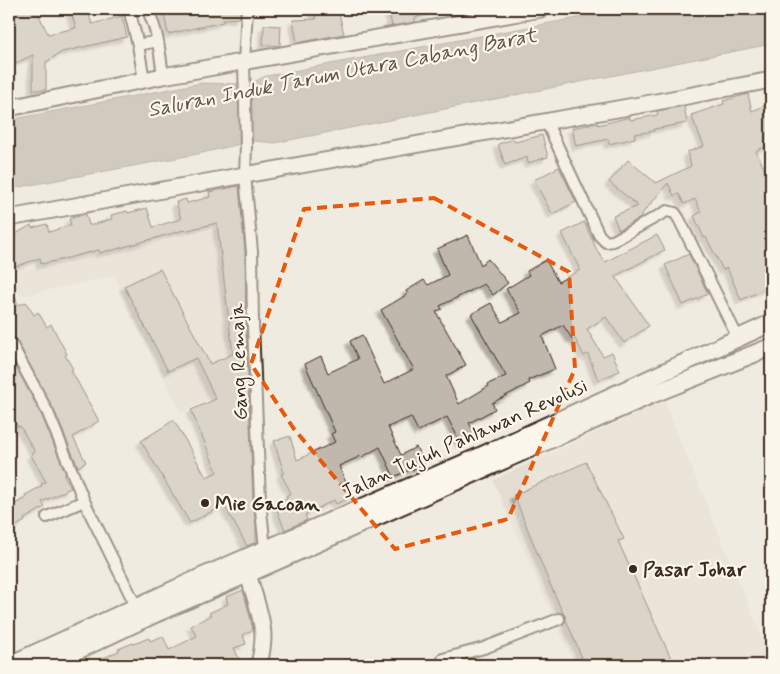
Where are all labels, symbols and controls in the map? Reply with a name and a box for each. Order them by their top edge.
water label: Saluran Induk Tarum Utara Cabang Barat [145,21,541,124]
street label: Gang Remaja [224,302,256,421]
street label: Jalan Tujuh Pahlawan Revolusi [337,373,592,506]
place label: Mie Gacoan [215,491,320,518]
marker: Mie Gacoan [199,497,211,509]
place label: Pasar Johar [643,557,747,584]
marker: Pasar Johar [627,563,639,575]

